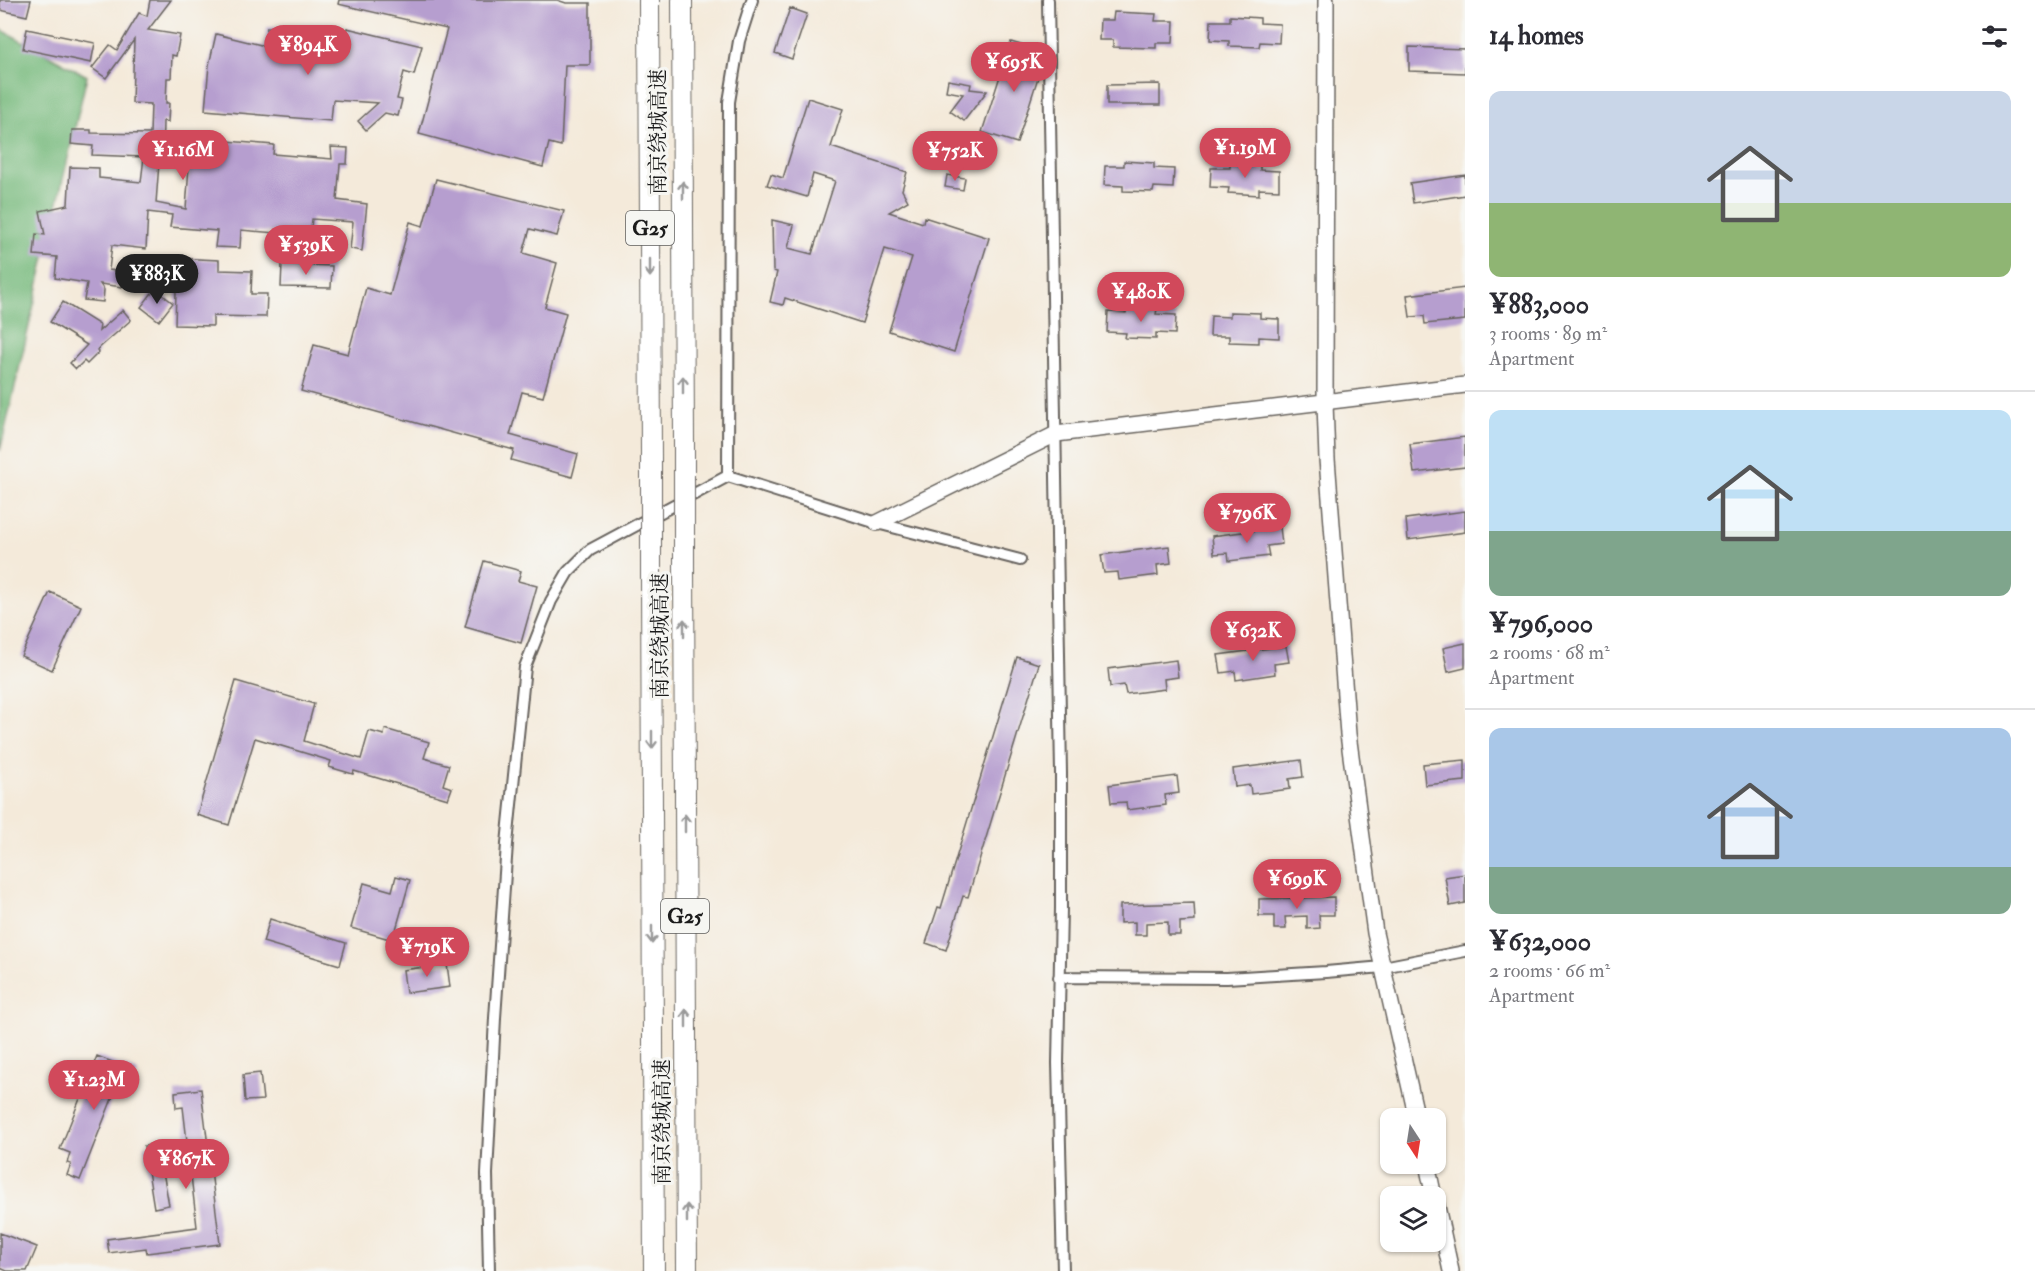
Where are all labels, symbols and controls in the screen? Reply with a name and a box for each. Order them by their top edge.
text: 14 homes [1489,20,1584,52]
icon: filters [1978,20,2011,53]
pin: ¥894K [266,25,350,76]
text: ¥894K [278,32,338,57]
pin: ¥695K [972,42,1056,93]
text: ¥695K [985,49,1043,74]
street label: 南京绕城高速 [645,69,672,195]
pin: ¥1.19M [1196,128,1294,179]
pin: ¥1.16M [134,130,232,181]
icon: home [1696,130,1804,238]
pin: ¥752K [913,131,997,182]
text: ¥1.19M [1214,135,1276,160]
text: ¥1.16M [152,137,214,162]
text: ¥752K [926,138,984,163]
one-way arrow [677,180,689,200]
road number: G25 [626,211,674,245]
pin: ¥539K [264,225,348,276]
text: ¥539K [278,232,334,257]
pin: ¥883K [115,254,199,305]
one-way arrow [644,258,656,278]
text: ¥883K [129,261,185,286]
pin: ¥480K [1099,272,1183,323]
text: ¥480K [1111,279,1171,304]
text: ¥883,000 [1489,289,1589,321]
text: 3 rooms · 89 m² [1489,321,1607,346]
text: Apartment [1489,346,1574,371]
one-way arrow [677,375,689,395]
icon: home [1696,449,1804,557]
pin: ¥796K [1205,493,1289,544]
text: ¥796K [1218,500,1276,525]
street label: 南京绕城高速 [647,573,674,699]
text: ¥796,000 [1489,608,1593,640]
pin: ¥632K [1211,611,1295,662]
one-way arrow [678,618,690,638]
text: ¥632K [1225,618,1281,643]
text: 2 rooms · 68 m² [1489,640,1610,665]
text: Apartment [1489,665,1574,690]
one-way arrow [646,729,658,749]
icon: home [1696,767,1804,875]
one-way arrow [679,813,691,833]
pin: ¥699K [1255,859,1339,910]
text: ¥699K [1267,866,1327,891]
road number: G25 [661,899,709,933]
one-way arrow [646,924,658,944]
text: ¥632,000 [1489,926,1591,958]
pin: ¥719K [385,927,469,978]
text: ¥719K [399,934,455,959]
text: 2 rooms · 66 m² [1489,958,1610,983]
text: Apartment [1489,983,1574,1008]
one-way arrow [680,1008,692,1028]
street label: 南京绕城高速 [649,1059,676,1185]
pin: ¥1.23M [45,1060,143,1111]
text: ¥1.23M [62,1067,126,1092]
north arrow [1380,1108,1446,1174]
map controls [1380,1108,1446,1252]
pin: ¥867K [144,1139,228,1190]
text: ¥867K [157,1146,215,1171]
button: layers [1380,1186,1446,1252]
one-way arrow [681,1203,693,1223]

